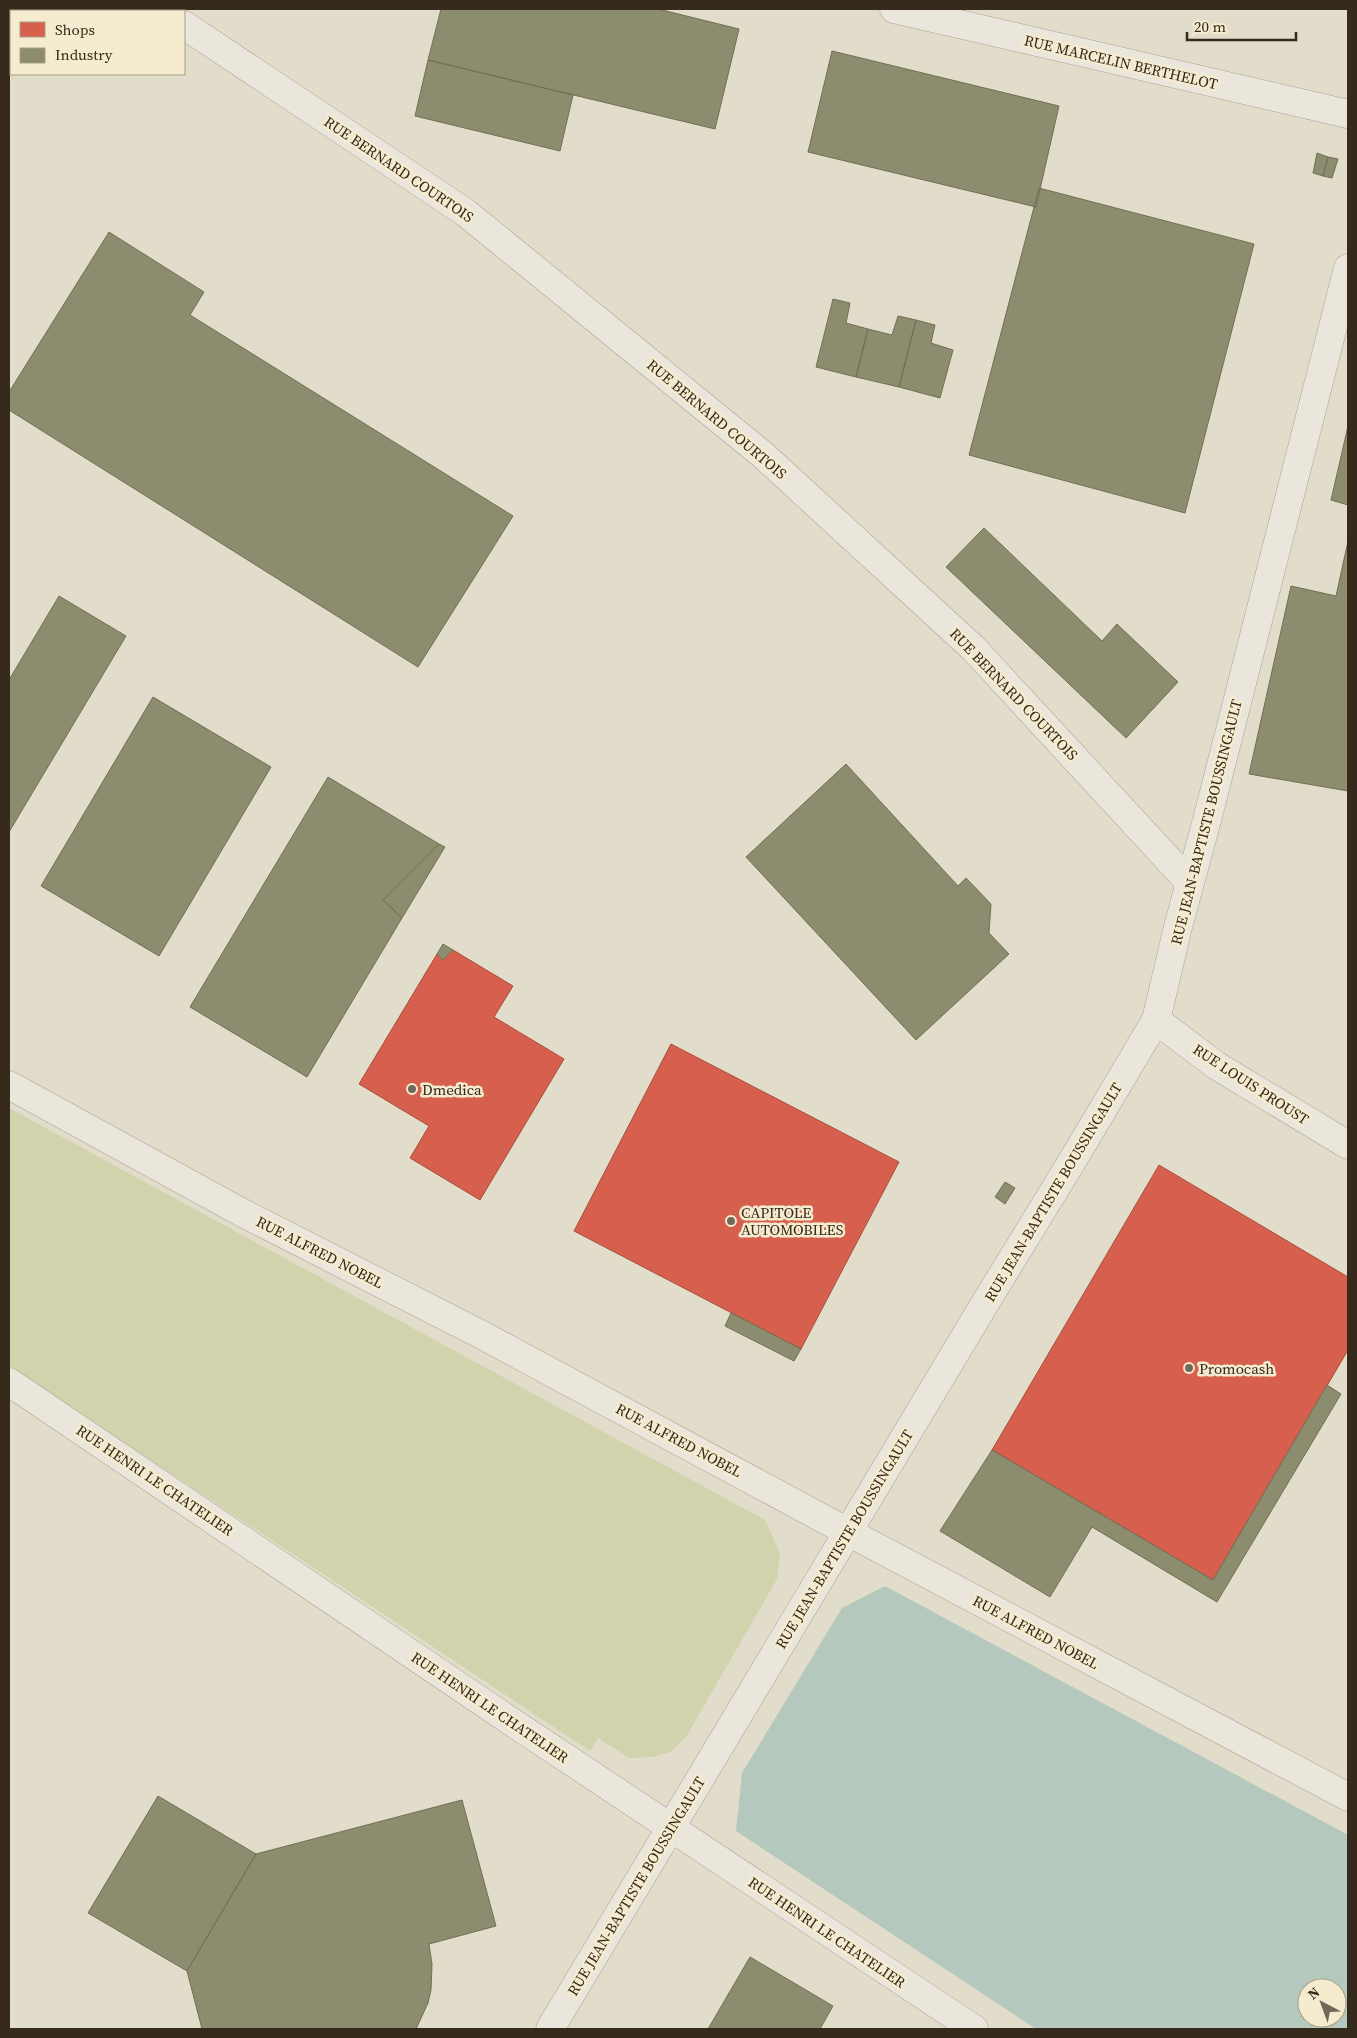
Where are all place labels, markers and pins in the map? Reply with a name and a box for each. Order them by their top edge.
place label: Dmedica [422,1079,482,1100]
marker: Dmedica [406,1083,418,1095]
place label: CAPITOLE AUTOMOBILES [741,1202,844,1240]
marker: CAPITOLE AUTOMOBILES [725,1215,737,1227]
place label: Promocash [1199,1358,1274,1379]
marker: Promocash [1183,1362,1195,1374]

